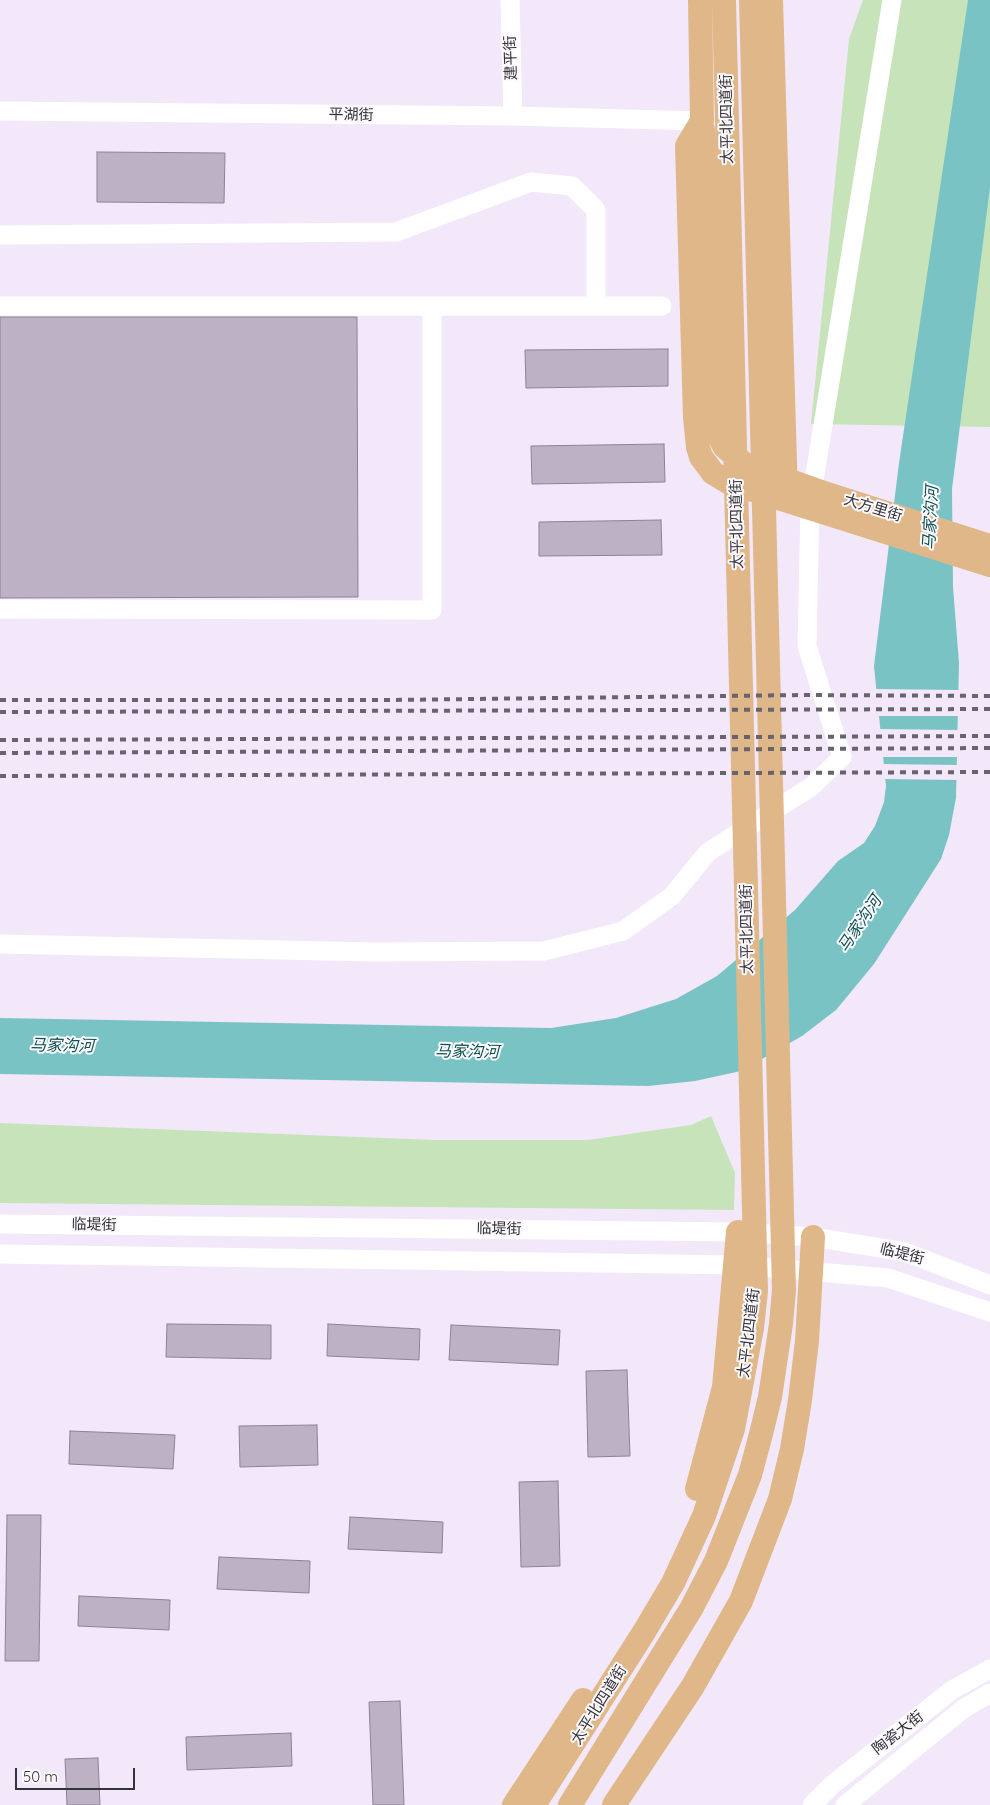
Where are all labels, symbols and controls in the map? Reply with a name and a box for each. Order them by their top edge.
street label: 建平街 [501,35,521,81]
street label: 太平北四道街 [717,74,737,164]
street label: 平湖街 [328,106,374,124]
street label: 太平北四道街 [727,479,747,569]
water label: 马家沟河 [920,486,942,550]
street label: 大方里街 [842,491,904,525]
street label: 太平北四道街 [737,884,757,974]
water label: 马家沟河 [834,892,886,956]
water label: 马家沟河 [30,1036,94,1056]
water label: 马家沟河 [435,1042,499,1062]
street label: 临堤街 [71,1216,117,1234]
street label: 临堤街 [476,1220,522,1238]
street label: 临堤街 [878,1240,926,1268]
street label: 太平北四道街 [735,1287,763,1379]
street label: 太平北四道街 [568,1662,630,1748]
street label: 陶瓷大街 [869,1707,927,1759]
scale bar [18,1758,138,1790]
text: 50 m [23,1767,58,1786]

